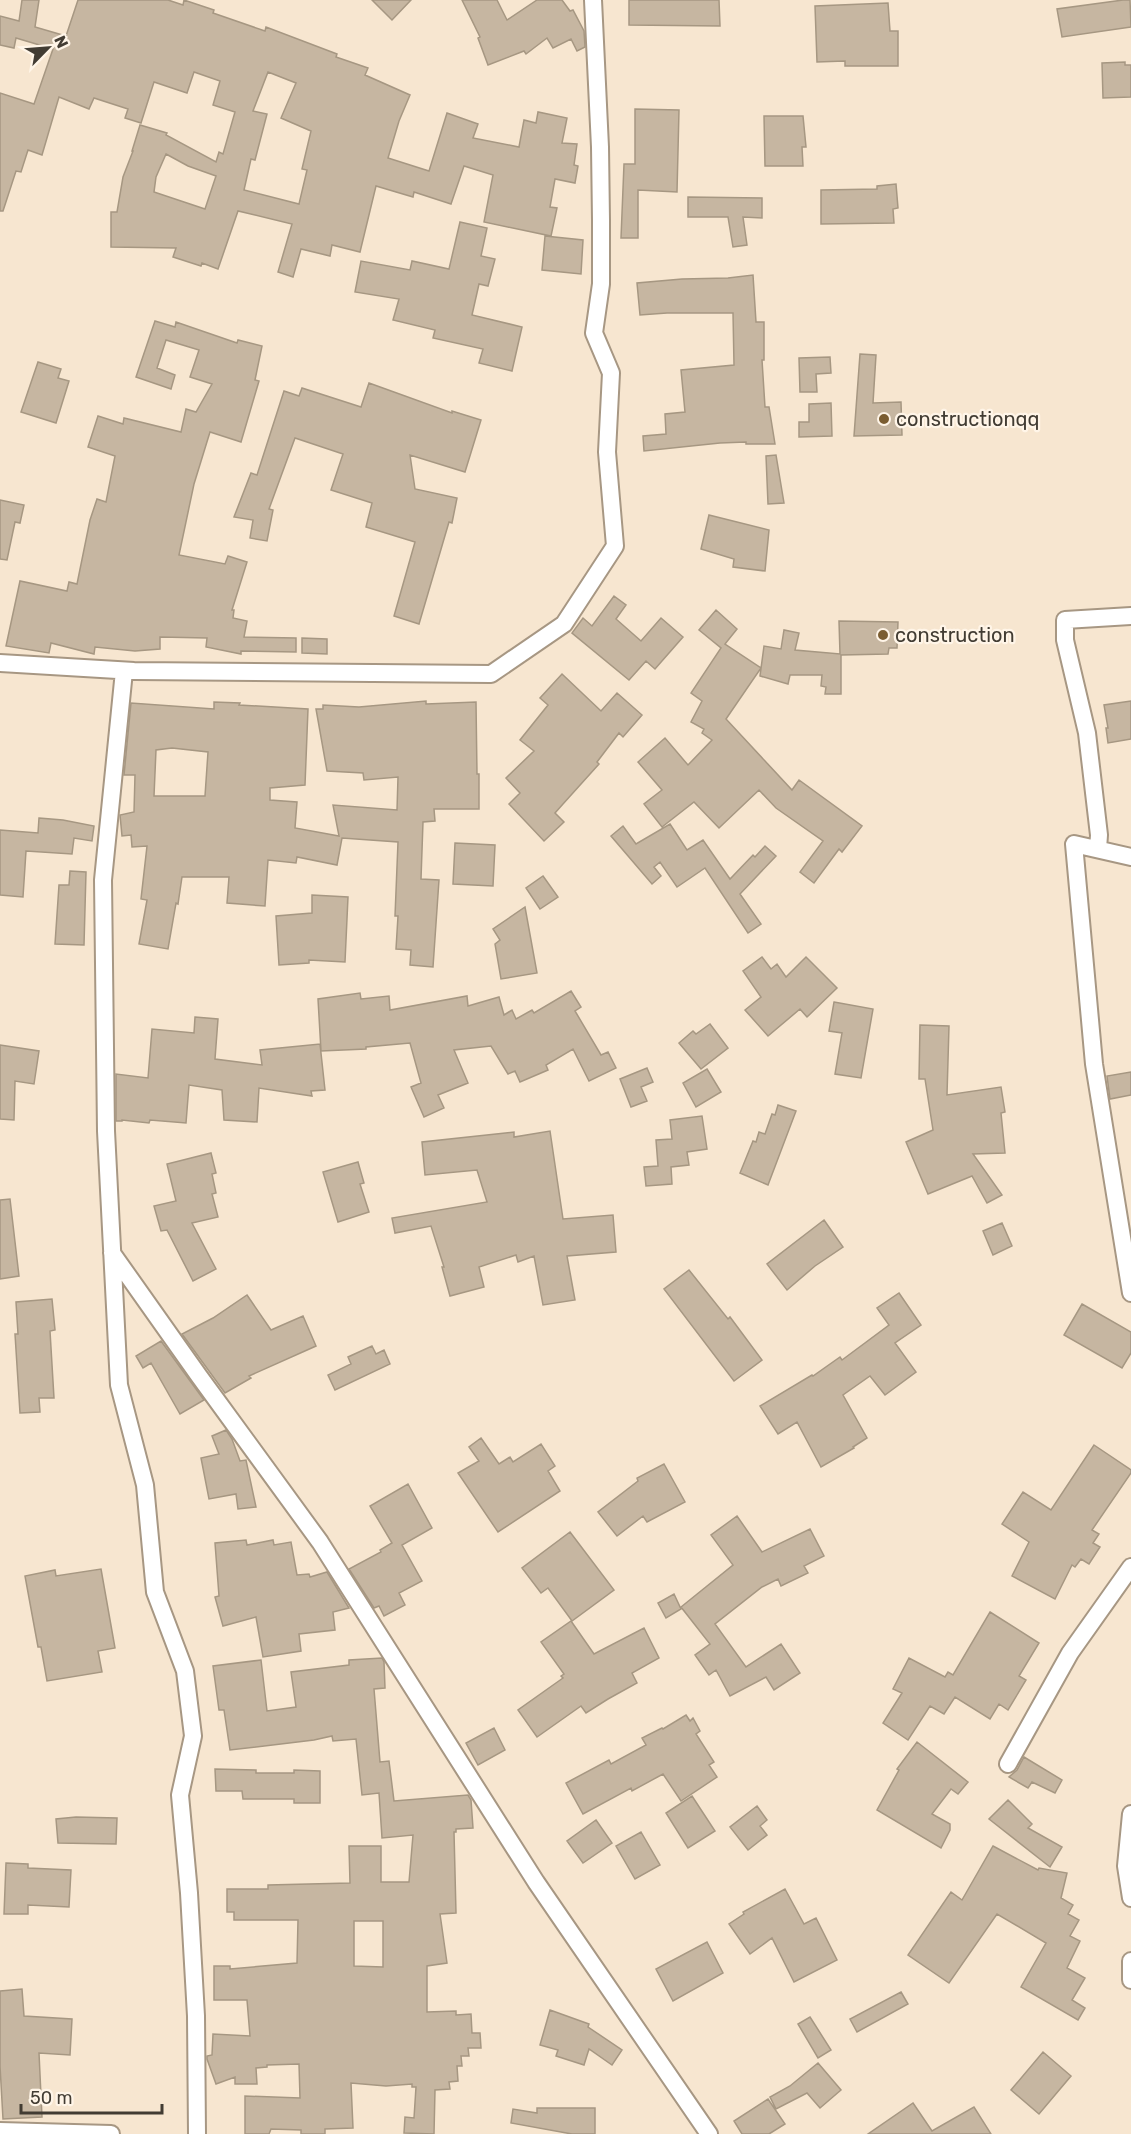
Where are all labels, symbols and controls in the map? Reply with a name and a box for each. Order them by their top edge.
north arrow [18,18,78,78]
text: N [50,33,72,51]
place label: constructionqq [896,407,1039,431]
marker: constructionqq [877,412,891,426]
place label: construction [895,623,1015,647]
marker: construction [876,628,890,642]
scale bar [21,2077,162,2115]
text: 50 m [30,2087,73,2109]

